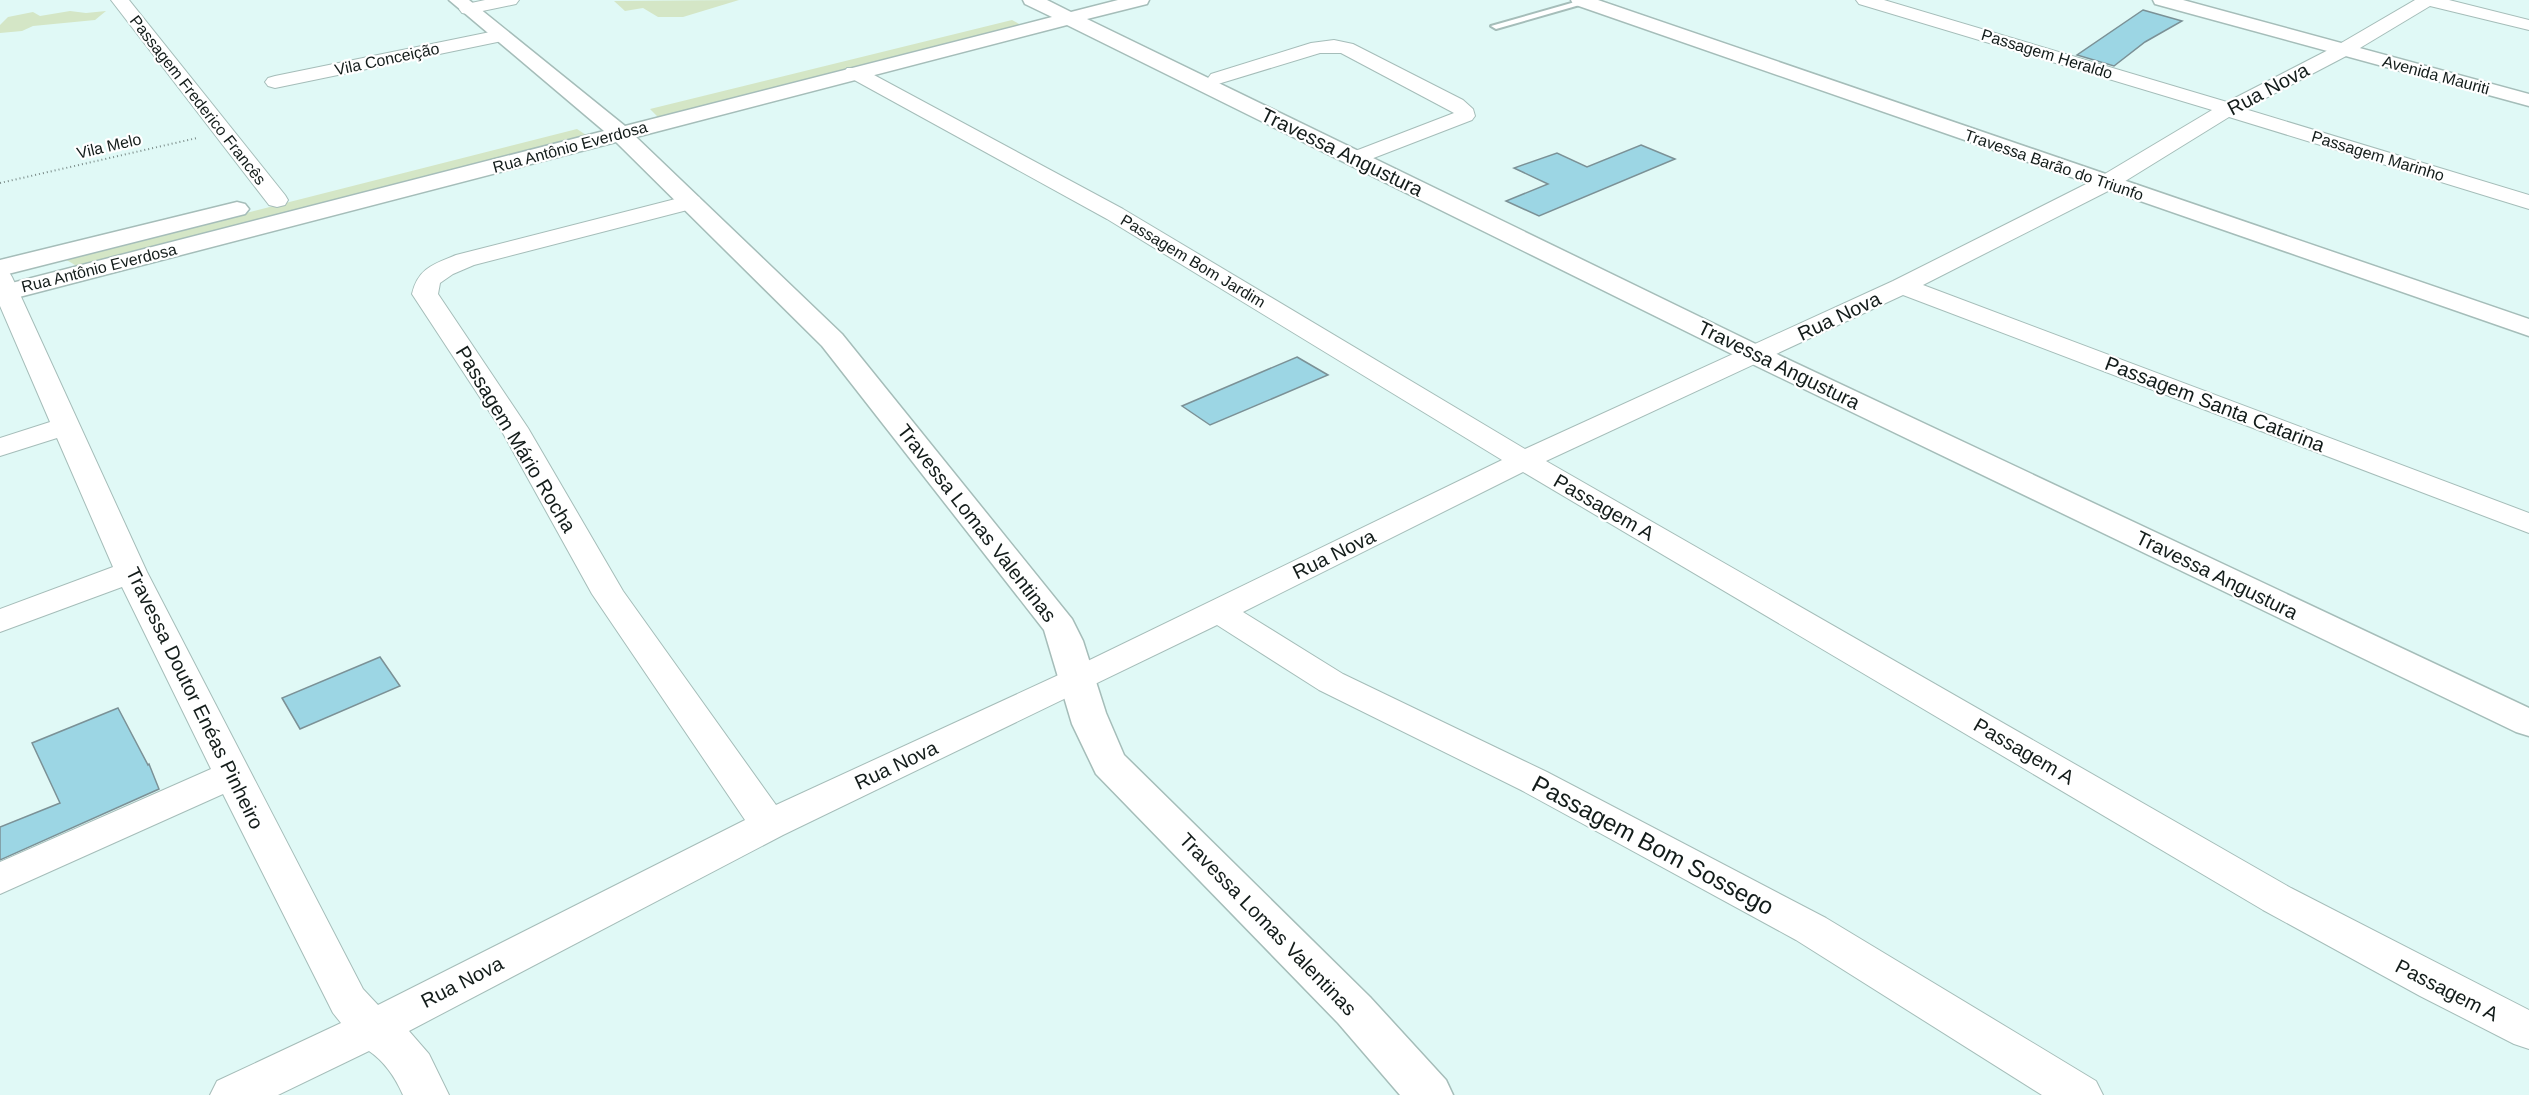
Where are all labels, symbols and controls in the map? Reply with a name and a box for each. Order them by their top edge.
street label: Passagem Frederico Francês [127,12,269,188]
street label: Passagem Heraldo [1979,26,2115,82]
street label: Vila Conceição [333,40,441,78]
street label: Avenida Mauriti [2381,53,2491,97]
street label: Rua Nova [2224,58,2313,120]
street label: Travessa Angustura [1258,103,1427,201]
street label: Rua Antônio Everdosa [491,118,649,176]
street label: Travessa Barão do Triunfo [1962,126,2146,204]
street label: Passagem Marinho [2310,128,2446,184]
street label: Vila Melo [75,130,143,162]
street label: Passagem Bom Jardim [1118,211,1268,311]
street label: Rua Antônio Everdosa [20,240,178,296]
street label: Rua Nova [1794,287,1885,345]
street label: Travessa Angustura [1695,316,1864,414]
street label: Passagem Mário Rocha [452,342,581,537]
street label: Passagem Santa Catarina [2102,352,2329,456]
street label: Travessa Lomas Valentinas [893,420,1061,626]
street label: Passagem A [1550,469,1659,545]
street label: Rua Nova [1289,524,1380,583]
street label: Travessa Angustura [2133,526,2302,624]
street label: Travessa Doutor Enéas Pinheiro [122,564,268,832]
street label: Passagem A [1970,713,2079,789]
street label: Rua Nova [851,736,942,794]
street label: Passagem Bom Sossego [1528,770,1778,920]
street label: Travessa Lomas Valentinas [1175,828,1361,1020]
street label: Rua Nova [417,952,507,1012]
street label: Passagem A [2392,955,2503,1026]

